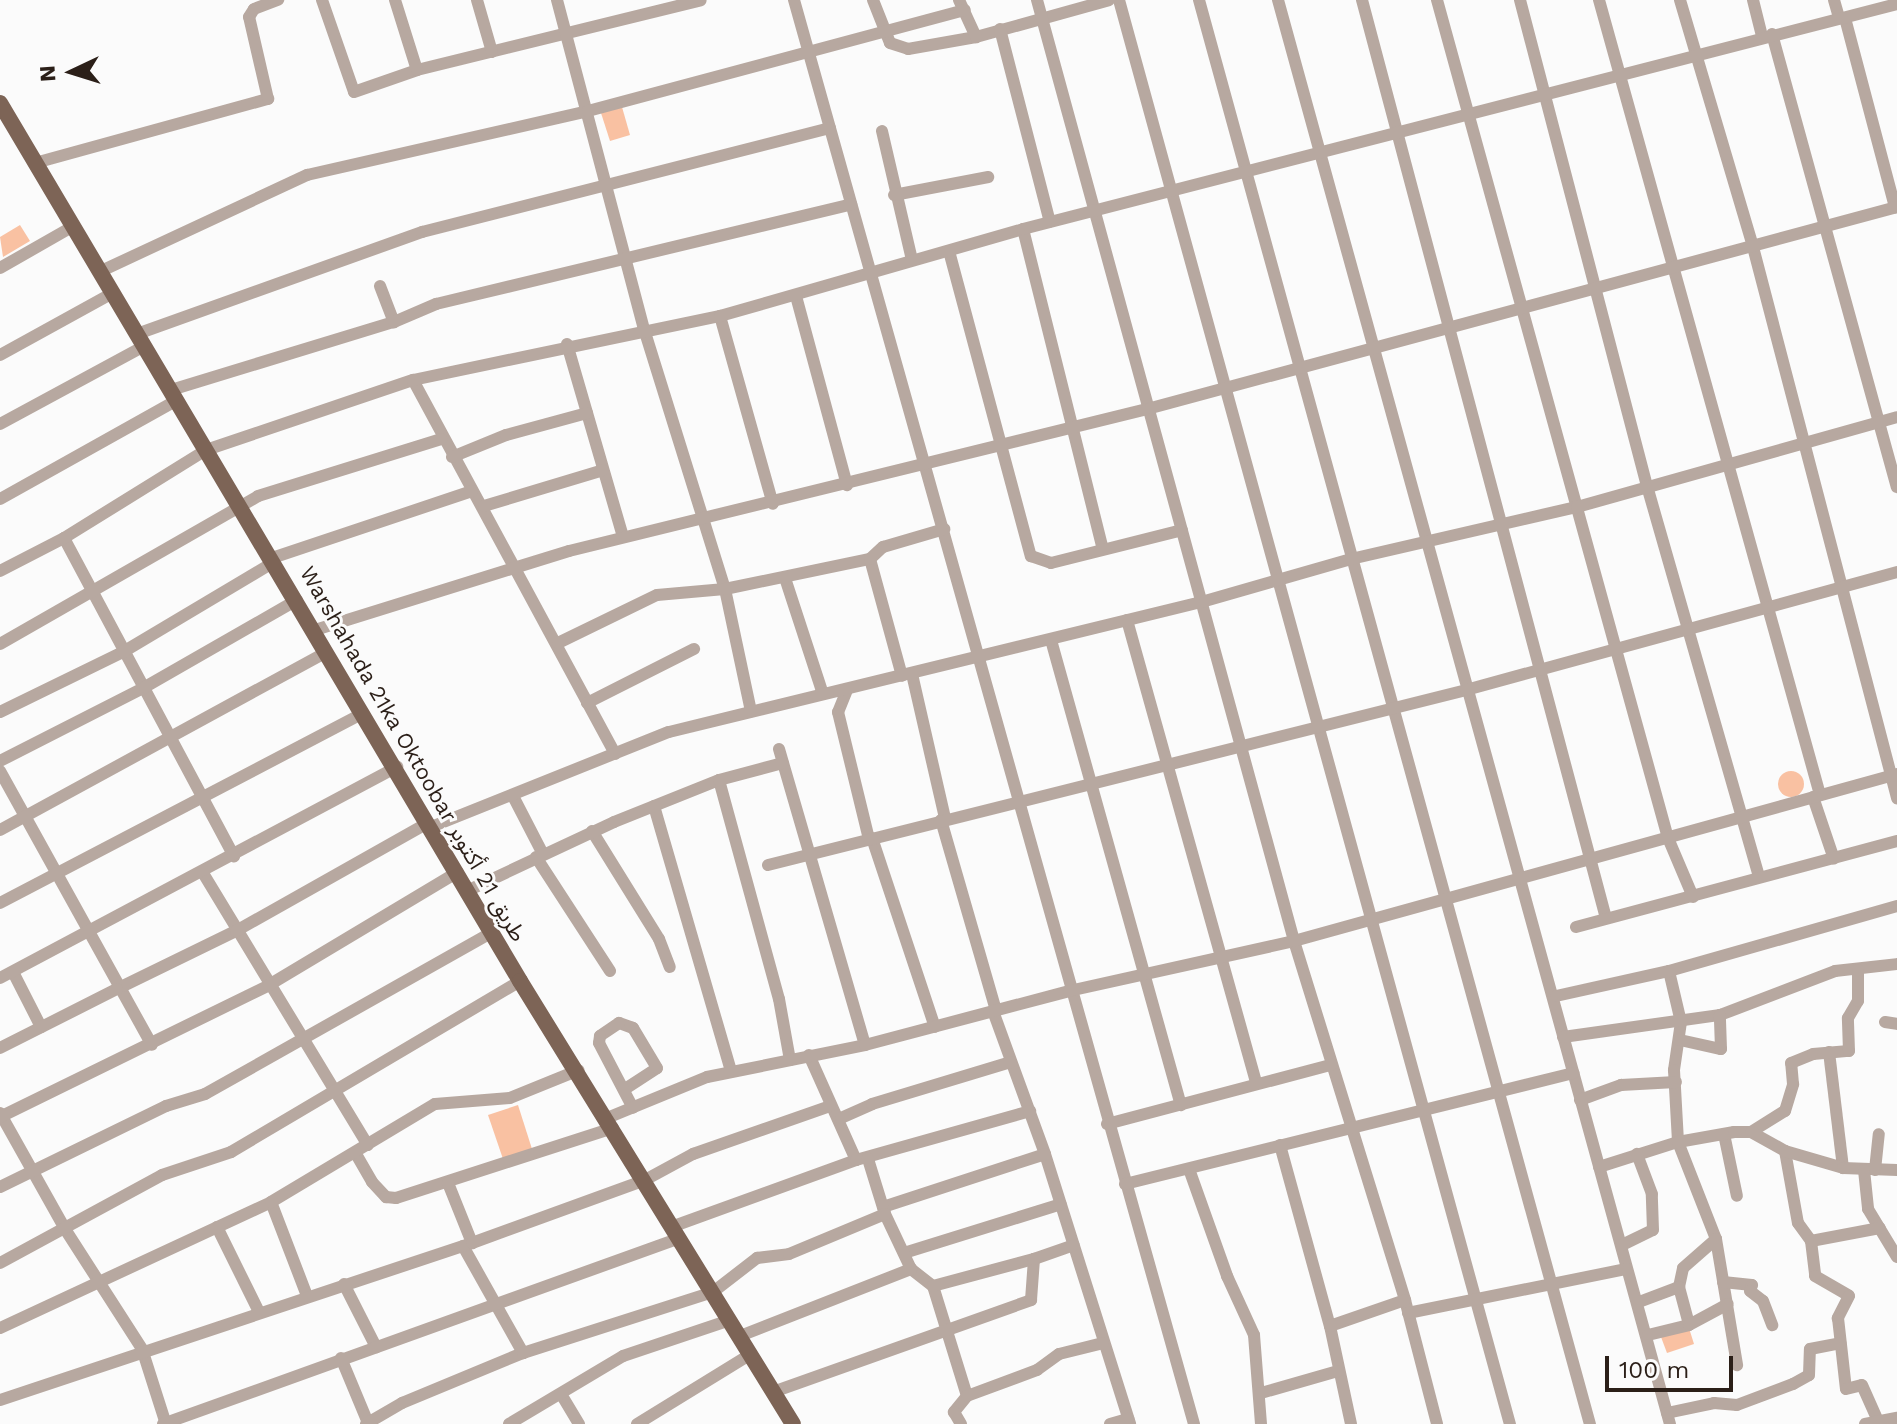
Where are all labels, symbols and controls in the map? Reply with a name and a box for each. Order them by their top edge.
north arrow [32,32,112,112]
text: N [35,65,61,83]
street label: Warshahada 21ka Oktoobar طريق 21 أكتوبر [294,561,532,947]
scale bar [1609,1340,1737,1390]
text: 100 m [1619,1356,1689,1384]

